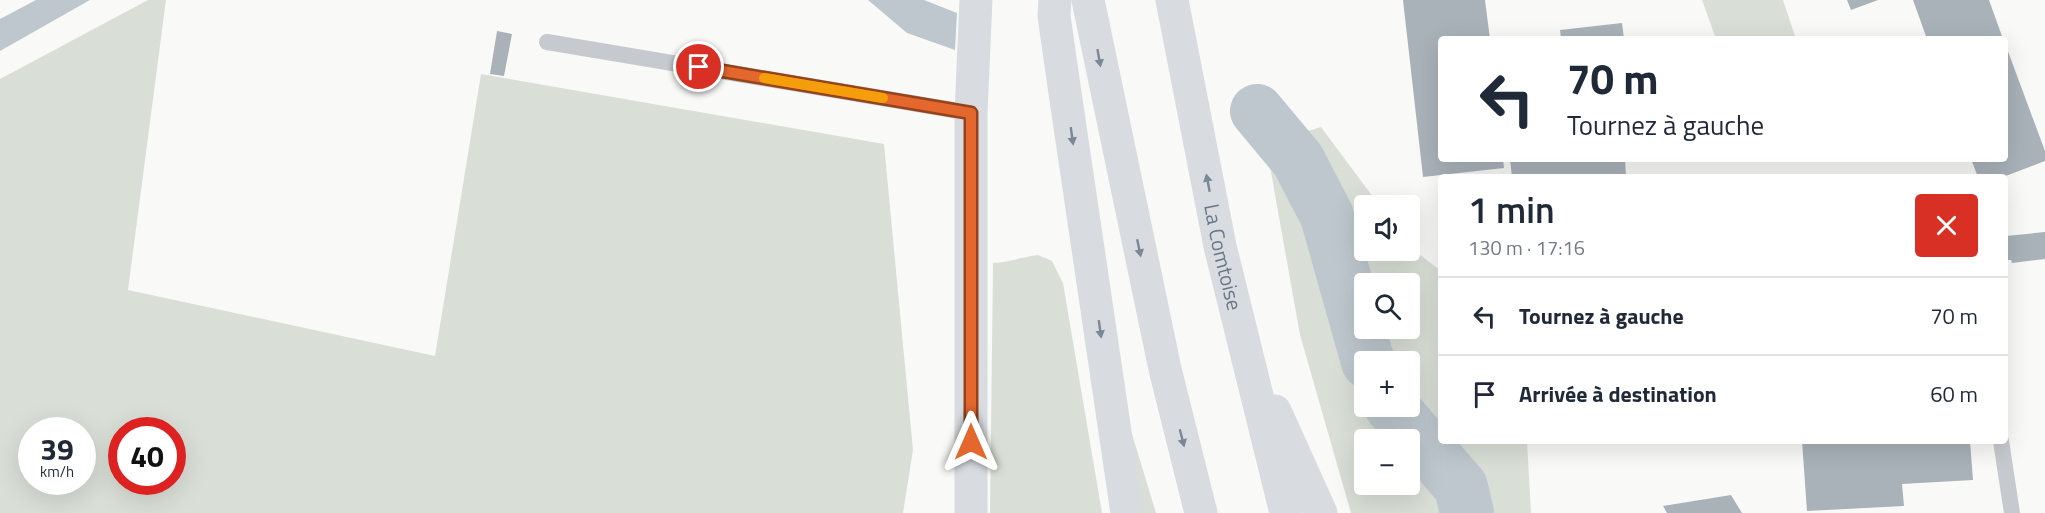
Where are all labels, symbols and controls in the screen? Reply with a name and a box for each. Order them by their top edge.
pin [673,41,724,92]
text: 70 m [1567,46,1659,110]
one-way arrow [1095,48,1104,67]
icon: arrive [682,50,715,83]
icon: left [1468,60,1546,138]
text: Tournez à gauche [1567,104,1764,145]
one-way arrow [1067,127,1076,146]
one-way arrow [1203,174,1212,193]
text: 1 min [1468,182,1555,237]
button: close [1915,194,1978,257]
map controls [1354,195,1420,495]
button: sound [1354,195,1420,261]
street label: La Comtoise [1196,201,1251,314]
text: 130 m · 17:16 [1468,232,1585,263]
one-way arrow [1135,239,1144,258]
button: search [1354,273,1420,339]
text: Tournez à gauche [1519,299,1684,333]
text: 70 m [1930,299,1978,333]
icon: left [1468,300,1501,333]
one-way arrow [1095,320,1104,339]
button: + [1354,351,1420,417]
text: Arrivée à destination [1519,377,1717,411]
text: 60 m [1930,377,1978,411]
icon: arrive [1468,378,1501,411]
position arrow [939,410,1003,474]
speed limit sign: 40 [108,417,186,495]
text: 39 [40,426,74,472]
one-way arrow [1178,429,1188,448]
button: − [1354,429,1420,495]
text: km/h [40,460,74,483]

